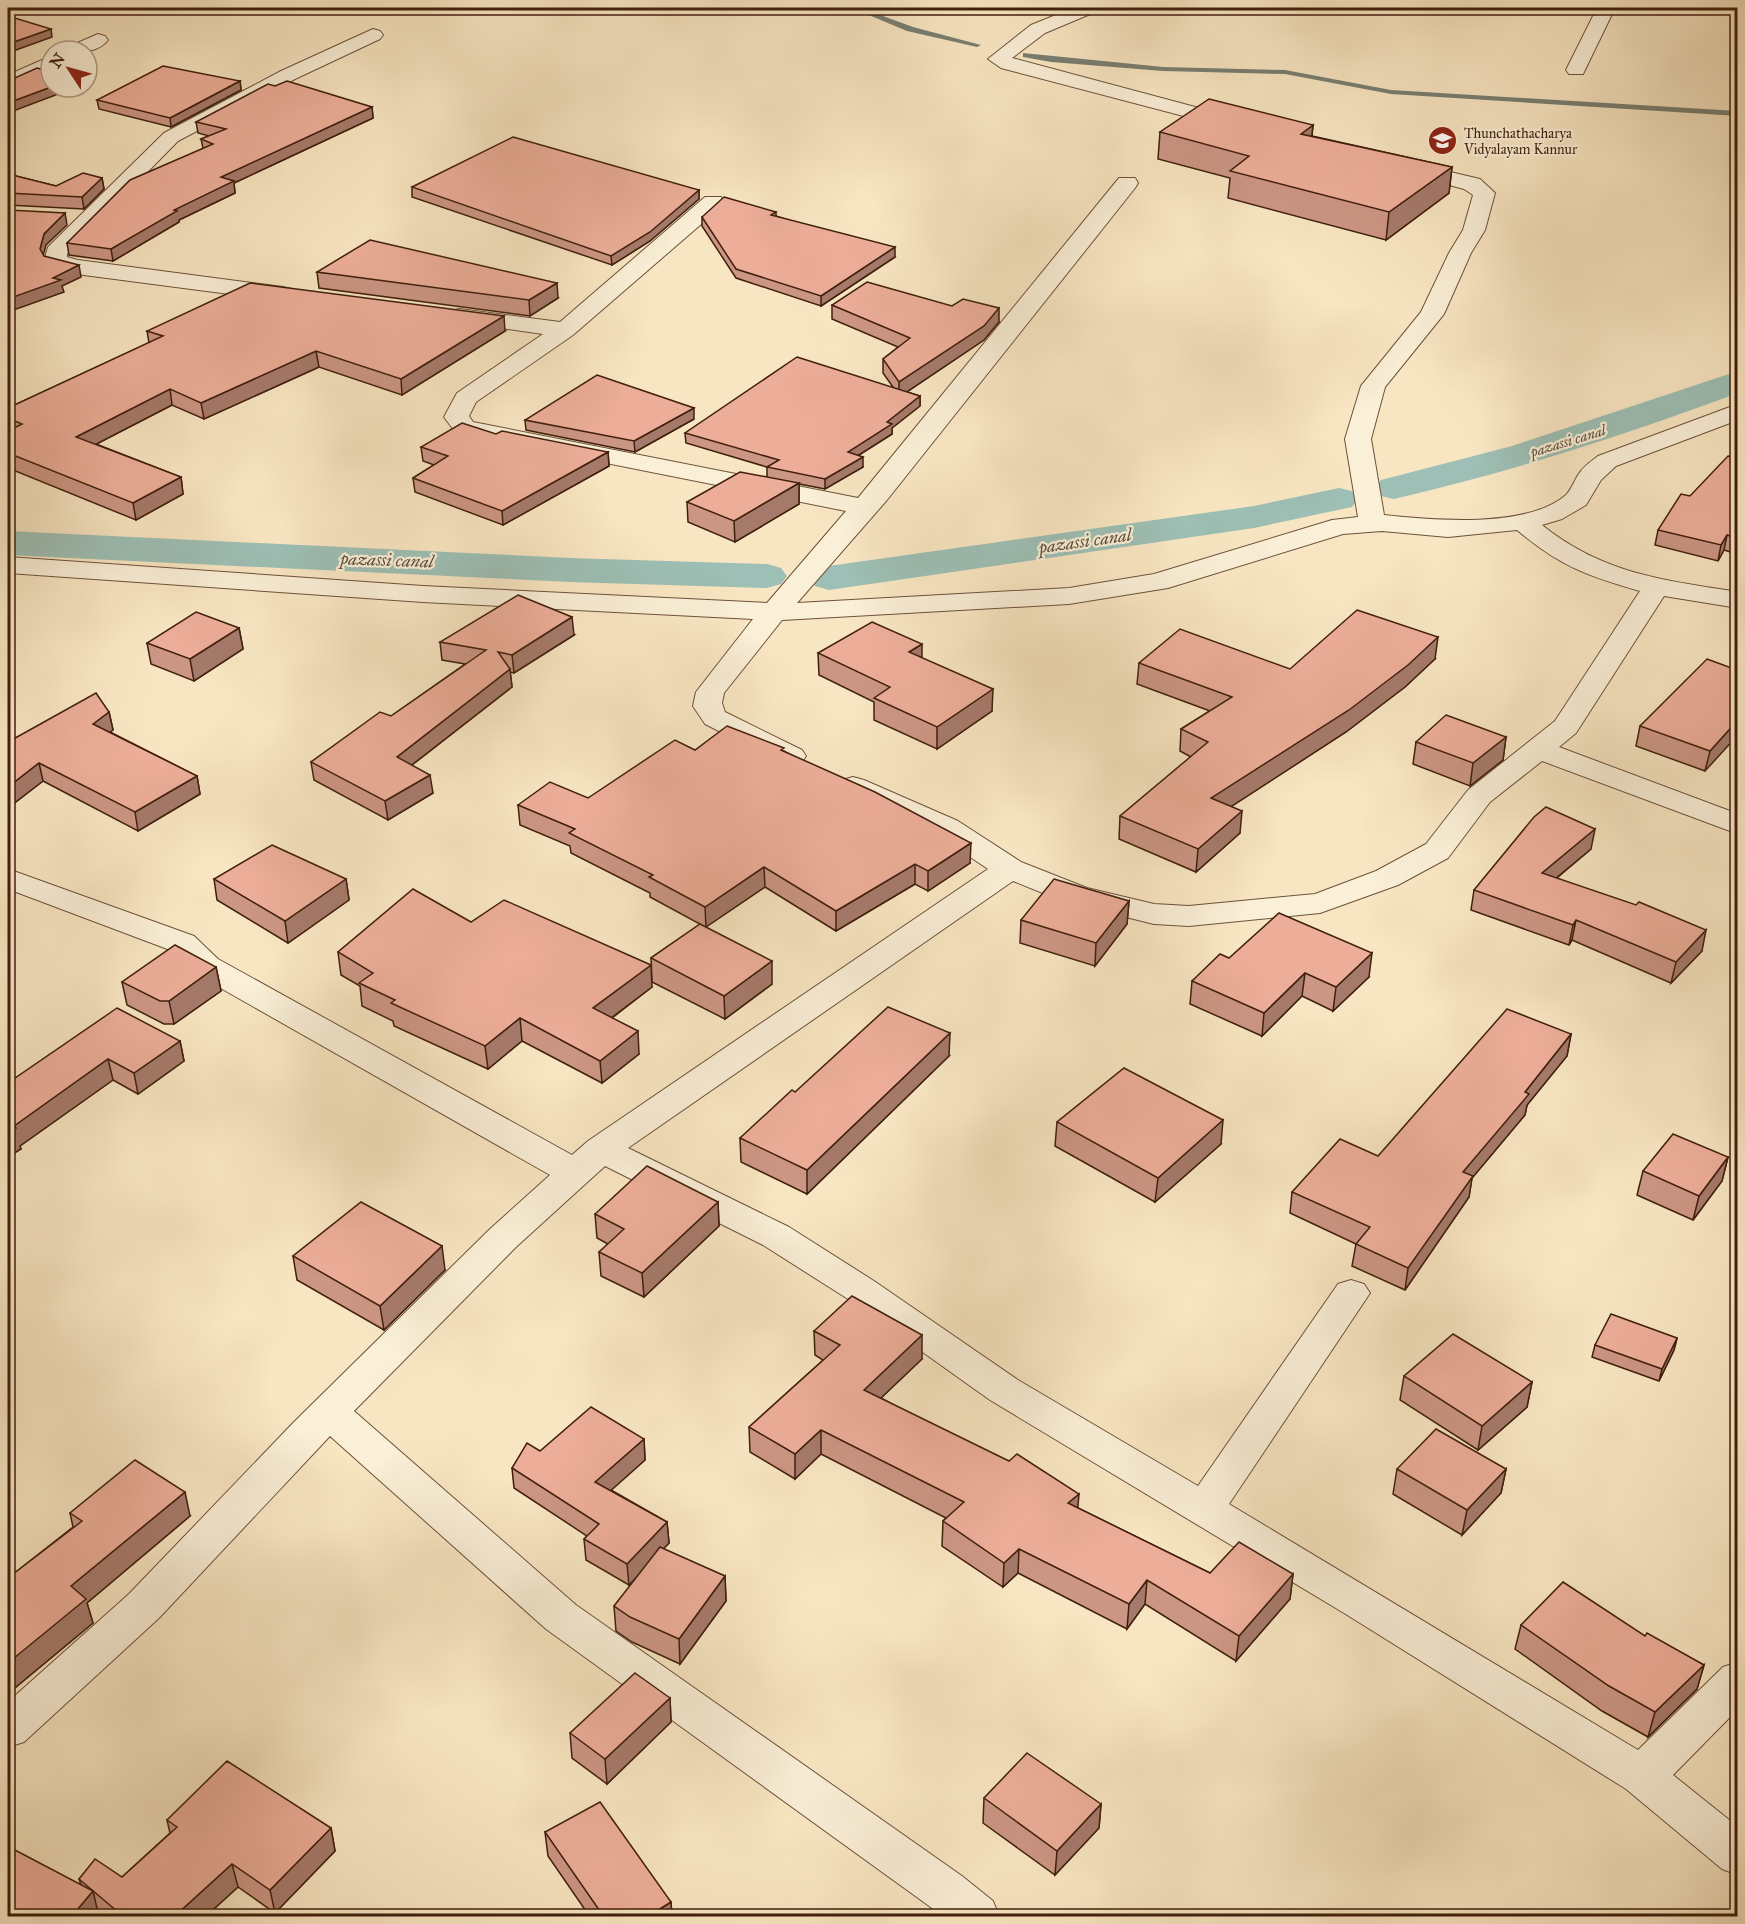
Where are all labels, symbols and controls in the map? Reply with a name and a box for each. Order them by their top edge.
north arrow [39,39,99,99]
text: N [46,49,69,72]
school or university icon: Thunchathacharya Vidyalayam Kannur [1427,125,1459,157]
place label: Thunchathacharya Vidyalayam Kannur [1463,125,1578,158]
water label: pazassi canal [1526,420,1610,463]
water label: pazassi canal [1034,523,1135,560]
water label: pazassi canal [337,547,436,574]

